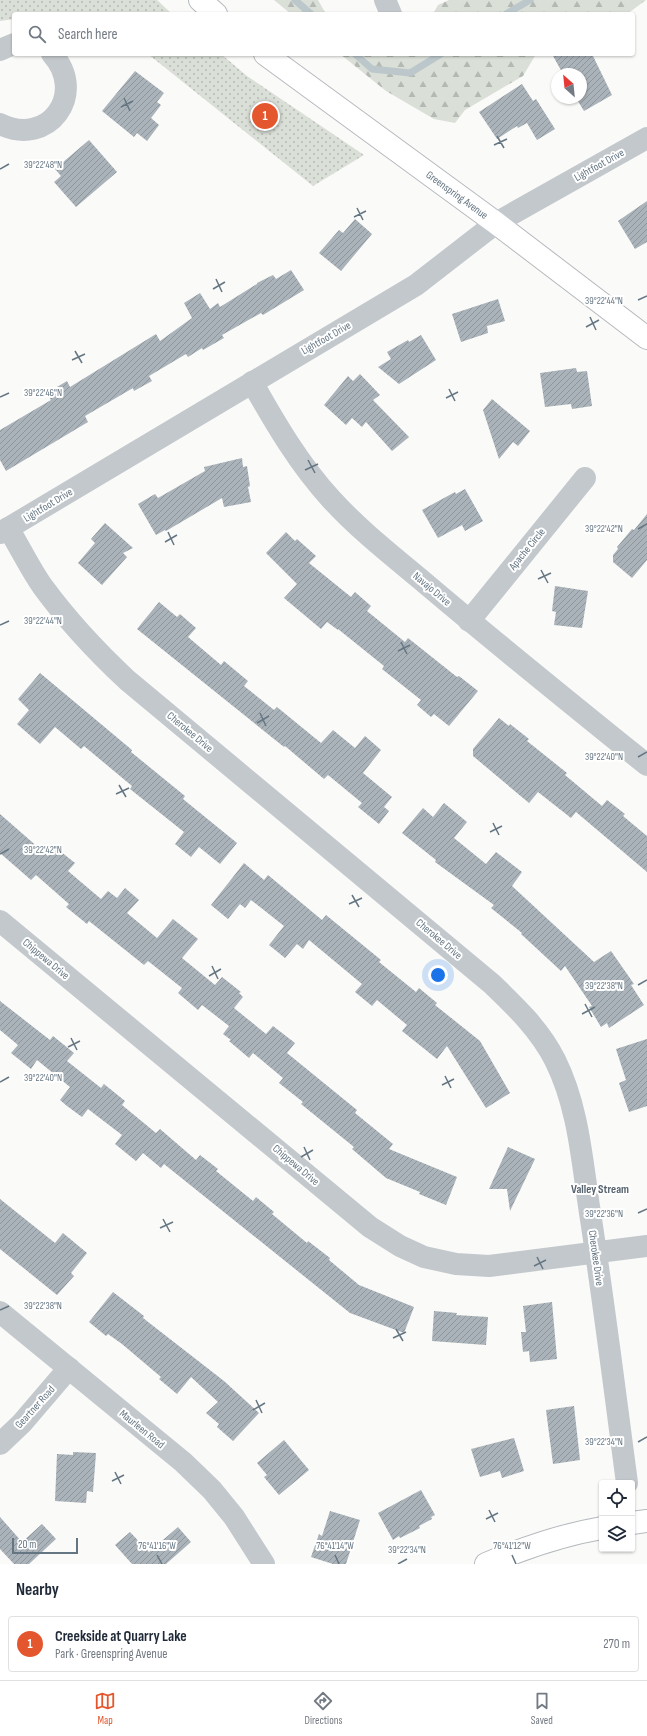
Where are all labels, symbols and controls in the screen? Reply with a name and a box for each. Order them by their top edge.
search box [12,12,635,56]
icon: search [26,23,48,45]
text: Search here [58,25,118,44]
north arrow [551,68,587,104]
pin: 1 [252,101,278,131]
street label: Lightfoot Drive [572,146,626,184]
text: 39°22'48"N [24,159,62,171]
street label: Greenspring Avenue [423,168,491,222]
text: 39°22'44"N [585,295,623,307]
street label: Lightfoot Drive [299,319,353,357]
text: 39°22'46"N [24,387,62,399]
street label: Lightfoot Drive [21,485,75,525]
text: 39°22'42"N [585,523,623,535]
street label: Apache Circle [506,525,548,573]
street label: Navajo Drive [410,569,454,609]
text: 39°22'44"N [24,615,62,627]
street label: Cherokee Drive [164,709,216,755]
text: 39°22'40"N [585,751,623,763]
text: 39°22'42"N [24,844,62,856]
street label: Cherokee Drive [413,916,465,962]
street label: Chippewa Drive [20,936,72,982]
your location [428,965,448,985]
text: 39°22'38"N [585,980,623,992]
text: 39°22'40"N [24,1072,62,1084]
street label: Chippewa Drive [270,1142,322,1188]
district label: Valley Stream [571,1182,629,1197]
text: 39°22'36"N [585,1208,623,1220]
street label: Cherokee Drive [586,1229,606,1287]
text: 39°22'38"N [24,1300,62,1312]
street label: Geartner Road [12,1383,58,1431]
street label: Maurleen Road [117,1407,167,1451]
text: 39°22'34"N [585,1436,623,1448]
map controls [599,1480,635,1552]
button: locate [599,1480,635,1516]
button: layers [599,1516,635,1552]
scale bar [12,1536,78,1555]
text: 20 m [18,1538,36,1551]
text: 76°41'16"W [138,1540,176,1552]
text: 76°41'14"W [316,1540,354,1552]
text: 76°41'12"W [493,1540,531,1552]
text: 39°22'34"N [388,1544,426,1556]
text: Nearby [16,1580,59,1600]
text: Creekside at Quarry Lake [55,1627,187,1646]
text: 1 [27,1636,33,1652]
text: 270 m [603,1636,630,1652]
text: Park · Greenspring Avenue [55,1646,168,1662]
tab: Map [94,1690,116,1727]
tab: Directions [305,1690,342,1727]
tab: Saved [531,1690,553,1727]

